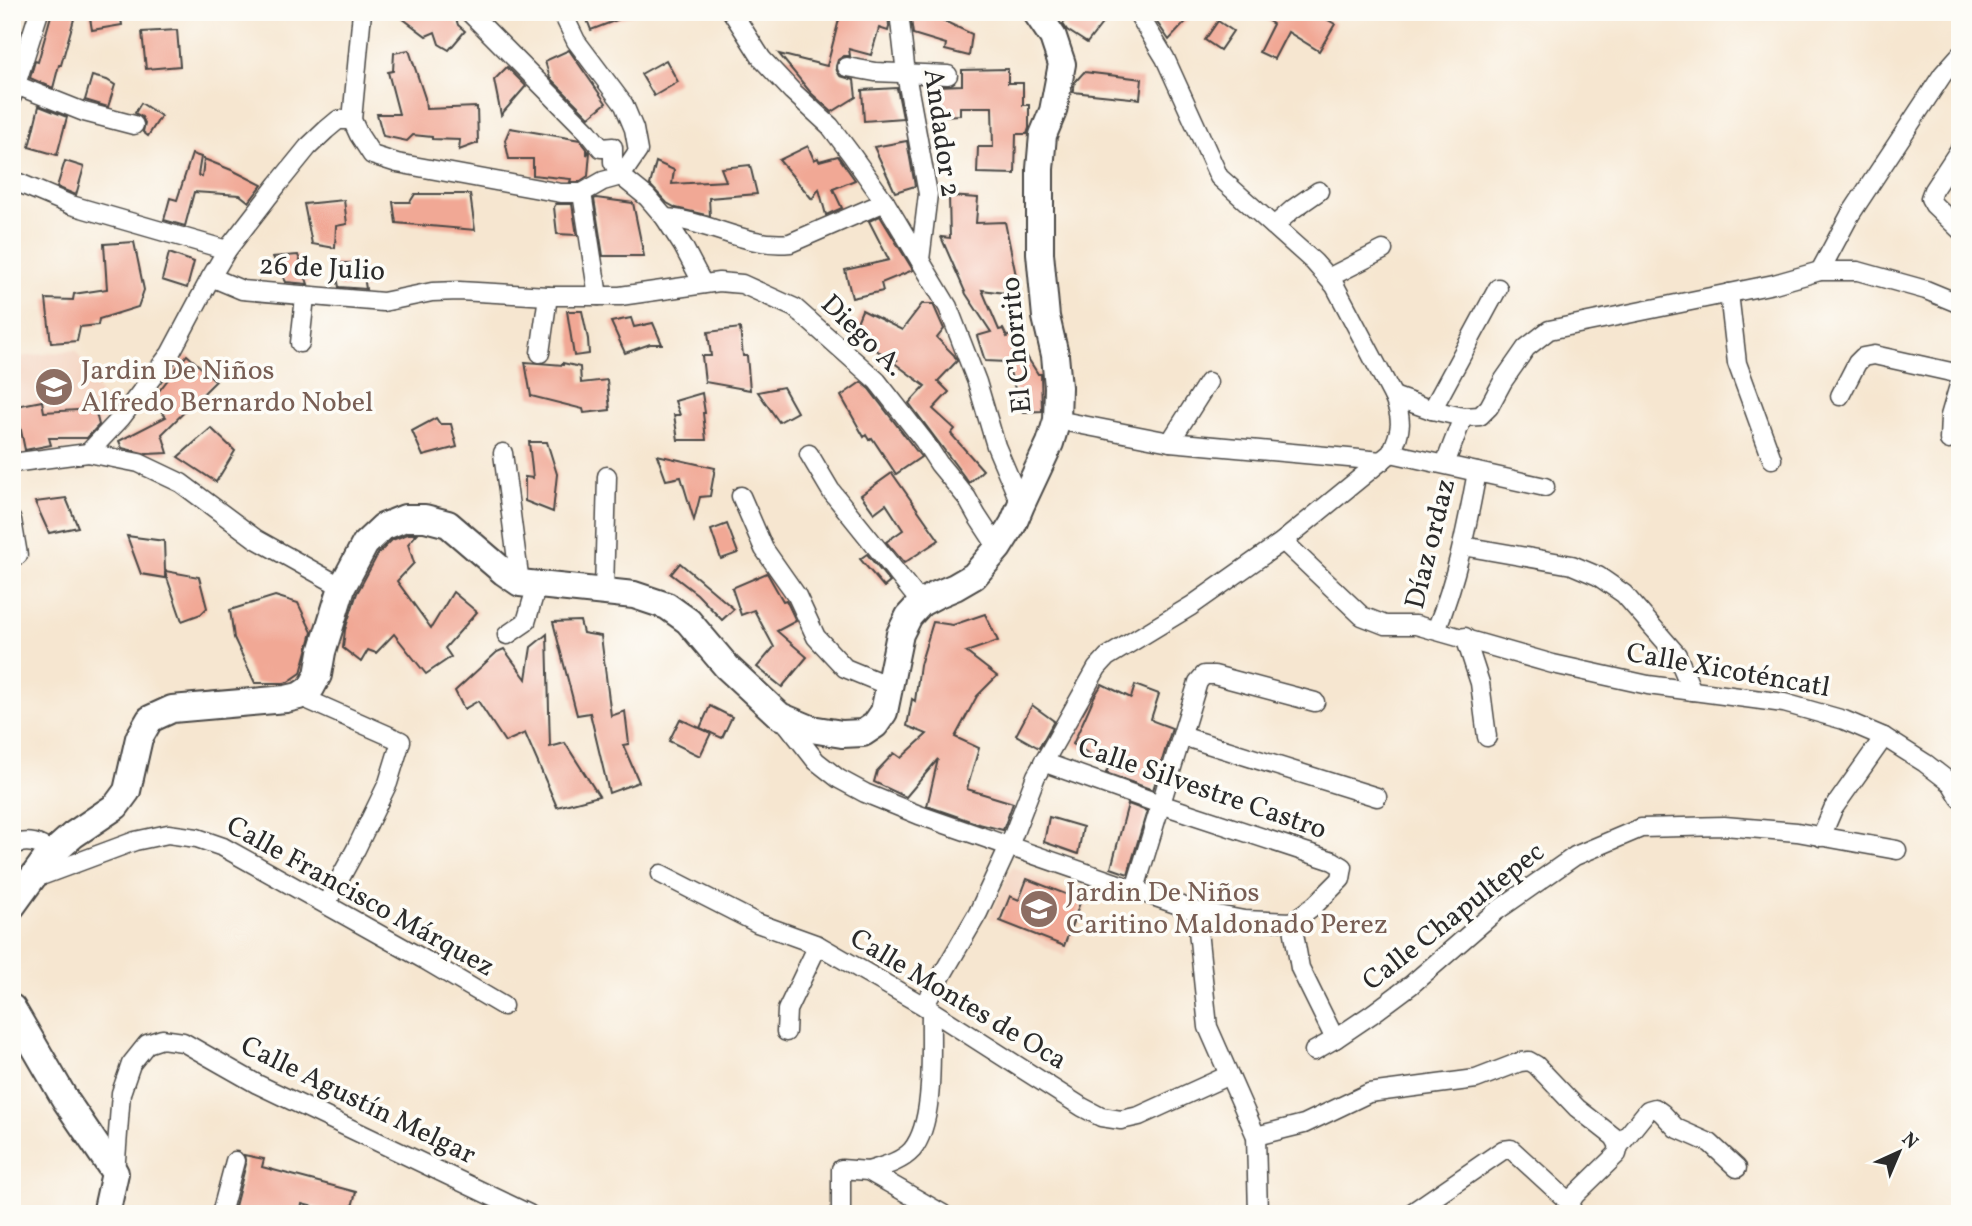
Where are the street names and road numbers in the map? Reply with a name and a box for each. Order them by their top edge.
street label: Andador 2 [913,66,969,200]
street label: 26 de Julio [258,246,386,292]
street label: El Chorrito [992,275,1042,415]
street label: Diego A. [811,286,913,386]
street label: Díaz ordaz [1396,475,1466,613]
street label: Calle Xicoténcatl [1623,634,1833,708]
street label: Calle Silvestre Castro [1072,728,1332,850]
street label: Calle Francisco Márquez [219,807,501,987]
street label: Calle Chapultepec [1355,833,1553,1001]
street label: Calle Montes de Oca [842,920,1074,1080]
street label: Calle Agustín Melgar [234,1027,482,1175]

